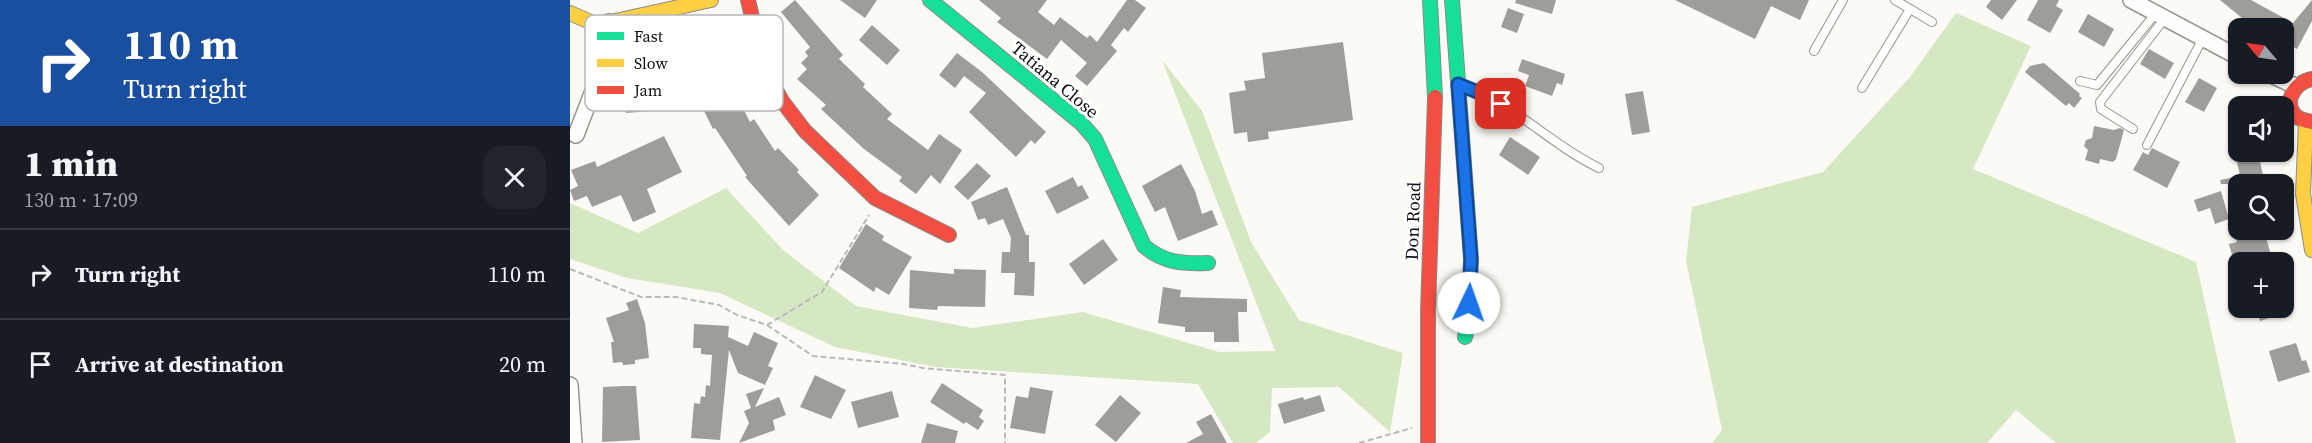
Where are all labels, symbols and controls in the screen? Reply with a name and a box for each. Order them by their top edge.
text: 110 m [123,15,238,73]
legend [585,15,783,111]
north arrow [2228,18,2294,84]
map controls [2228,18,2294,318]
icon: right [24,24,102,102]
text: Fast [634,25,664,47]
street label: Tatiana Close [1006,36,1105,124]
text: Slow [634,52,669,74]
text: Turn right [123,70,247,107]
pin [1475,78,1526,129]
text: Jam [633,79,662,101]
icon: arrive [1484,87,1517,120]
button: sound [2228,96,2294,162]
text: 1 min [24,139,118,188]
button: close [483,146,546,209]
button: search [2228,174,2294,240]
street label: Don Road [1399,181,1426,261]
text: 130 m · 17:09 [24,186,138,214]
button: + [2228,252,2294,318]
icon: right [24,258,57,291]
text: Turn right [75,259,180,289]
text: 110 m [488,259,546,289]
position arrow [1437,271,1501,335]
icon: arrive [24,348,57,381]
text: Arrive at destination [75,349,284,379]
text: 20 m [499,349,546,379]

